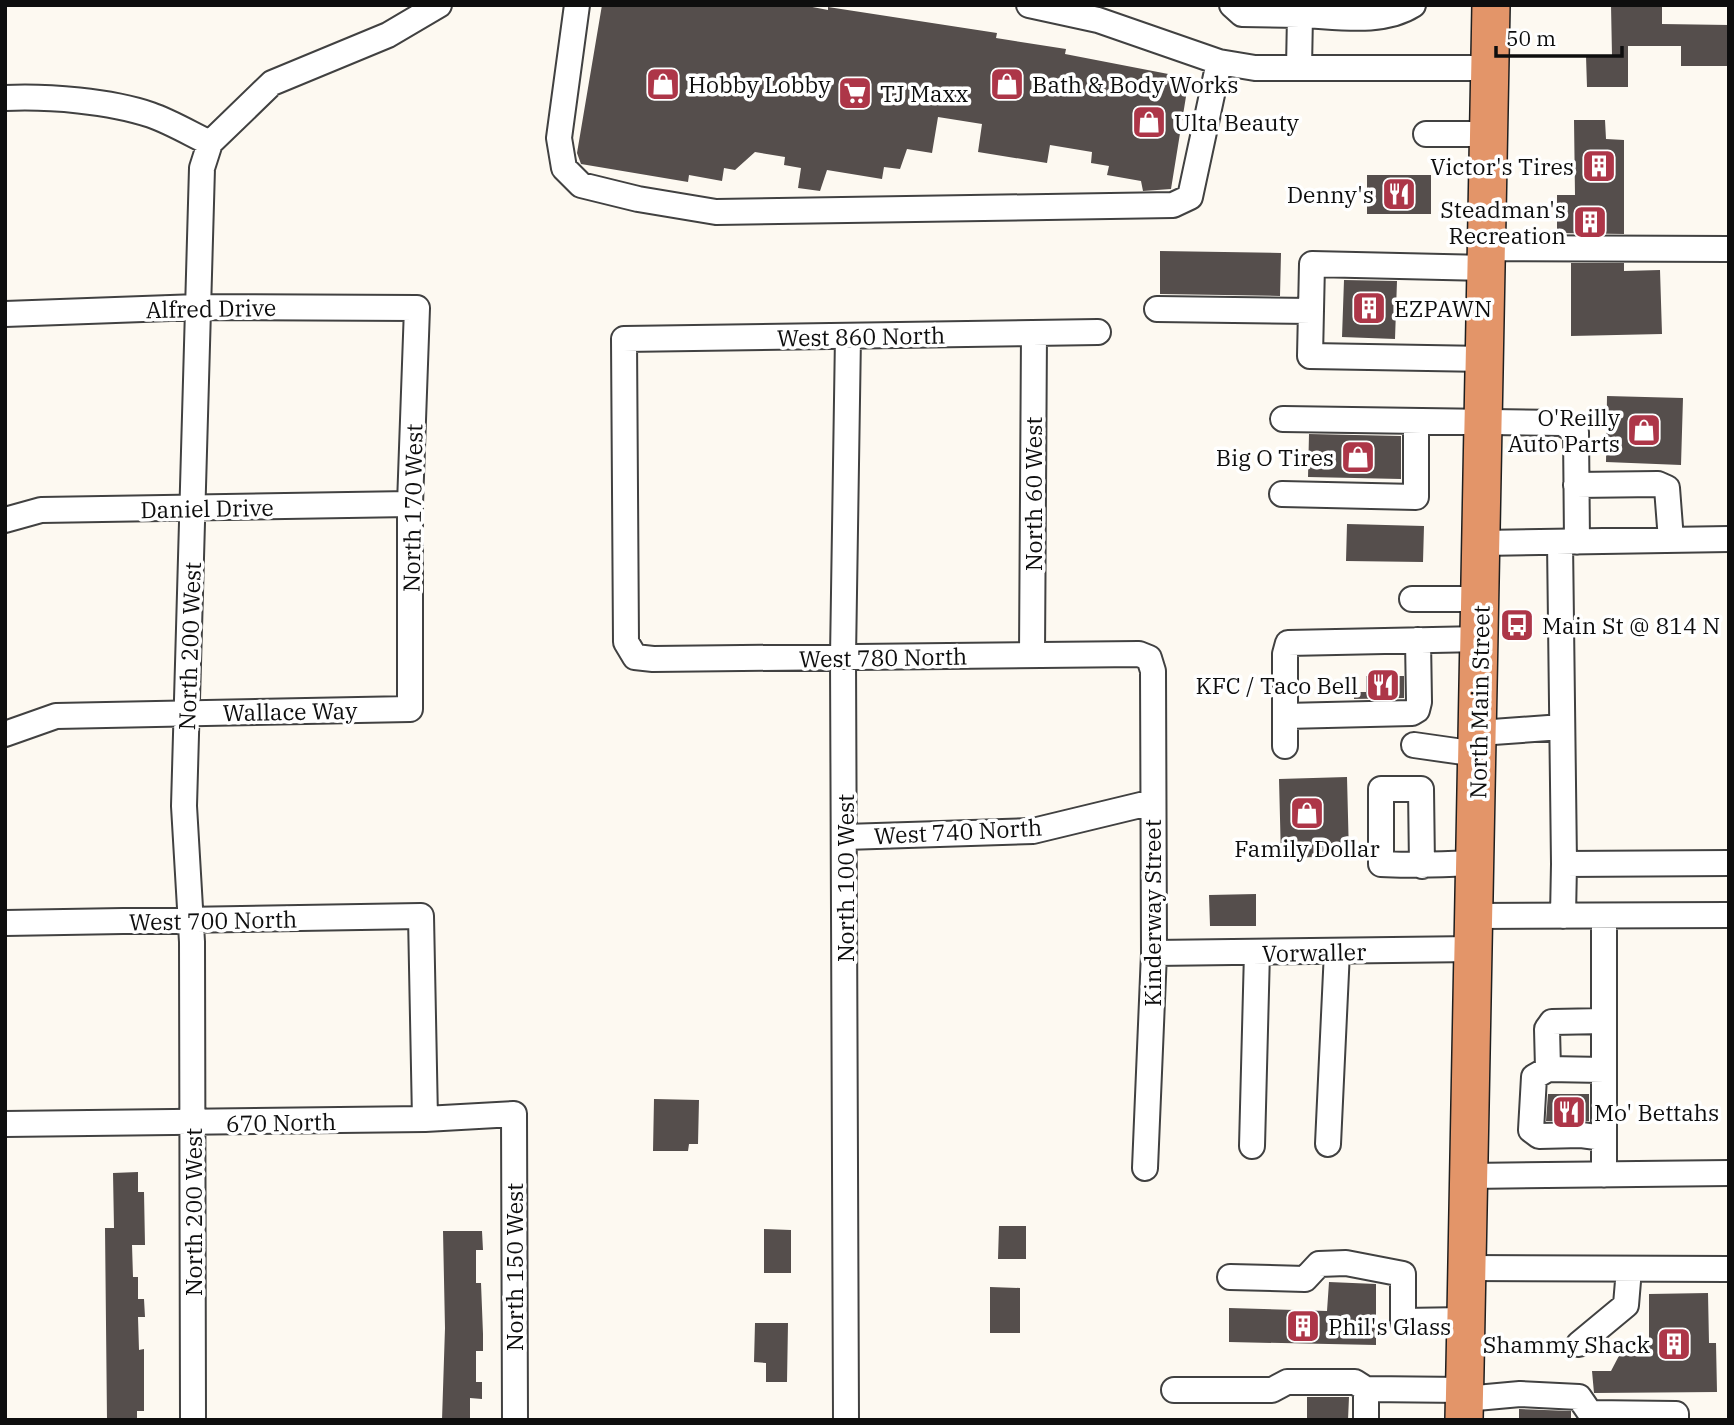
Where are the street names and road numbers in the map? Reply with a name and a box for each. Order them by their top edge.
street label: Alfred Drive [146,292,276,324]
street label: West 860 North [777,320,945,352]
street label: North 60 West [1018,417,1048,571]
street label: North 170 West [396,424,428,592]
street label: Daniel Drive [140,492,274,524]
street label: North 200 West [171,561,207,731]
street label: North Main Street [1462,605,1496,799]
street label: West 780 North [799,641,967,673]
street label: Wallace Way [222,695,358,727]
street label: North 100 West [830,794,860,962]
street label: West 740 North [873,812,1043,850]
street label: Kinderway Street [1137,819,1167,1007]
street label: West 700 North [129,904,297,936]
street label: Vorwaller [1262,936,1366,968]
street label: 670 North [226,1106,336,1138]
street label: North 200 West [178,1128,208,1296]
street label: North 150 West [499,1183,529,1351]

